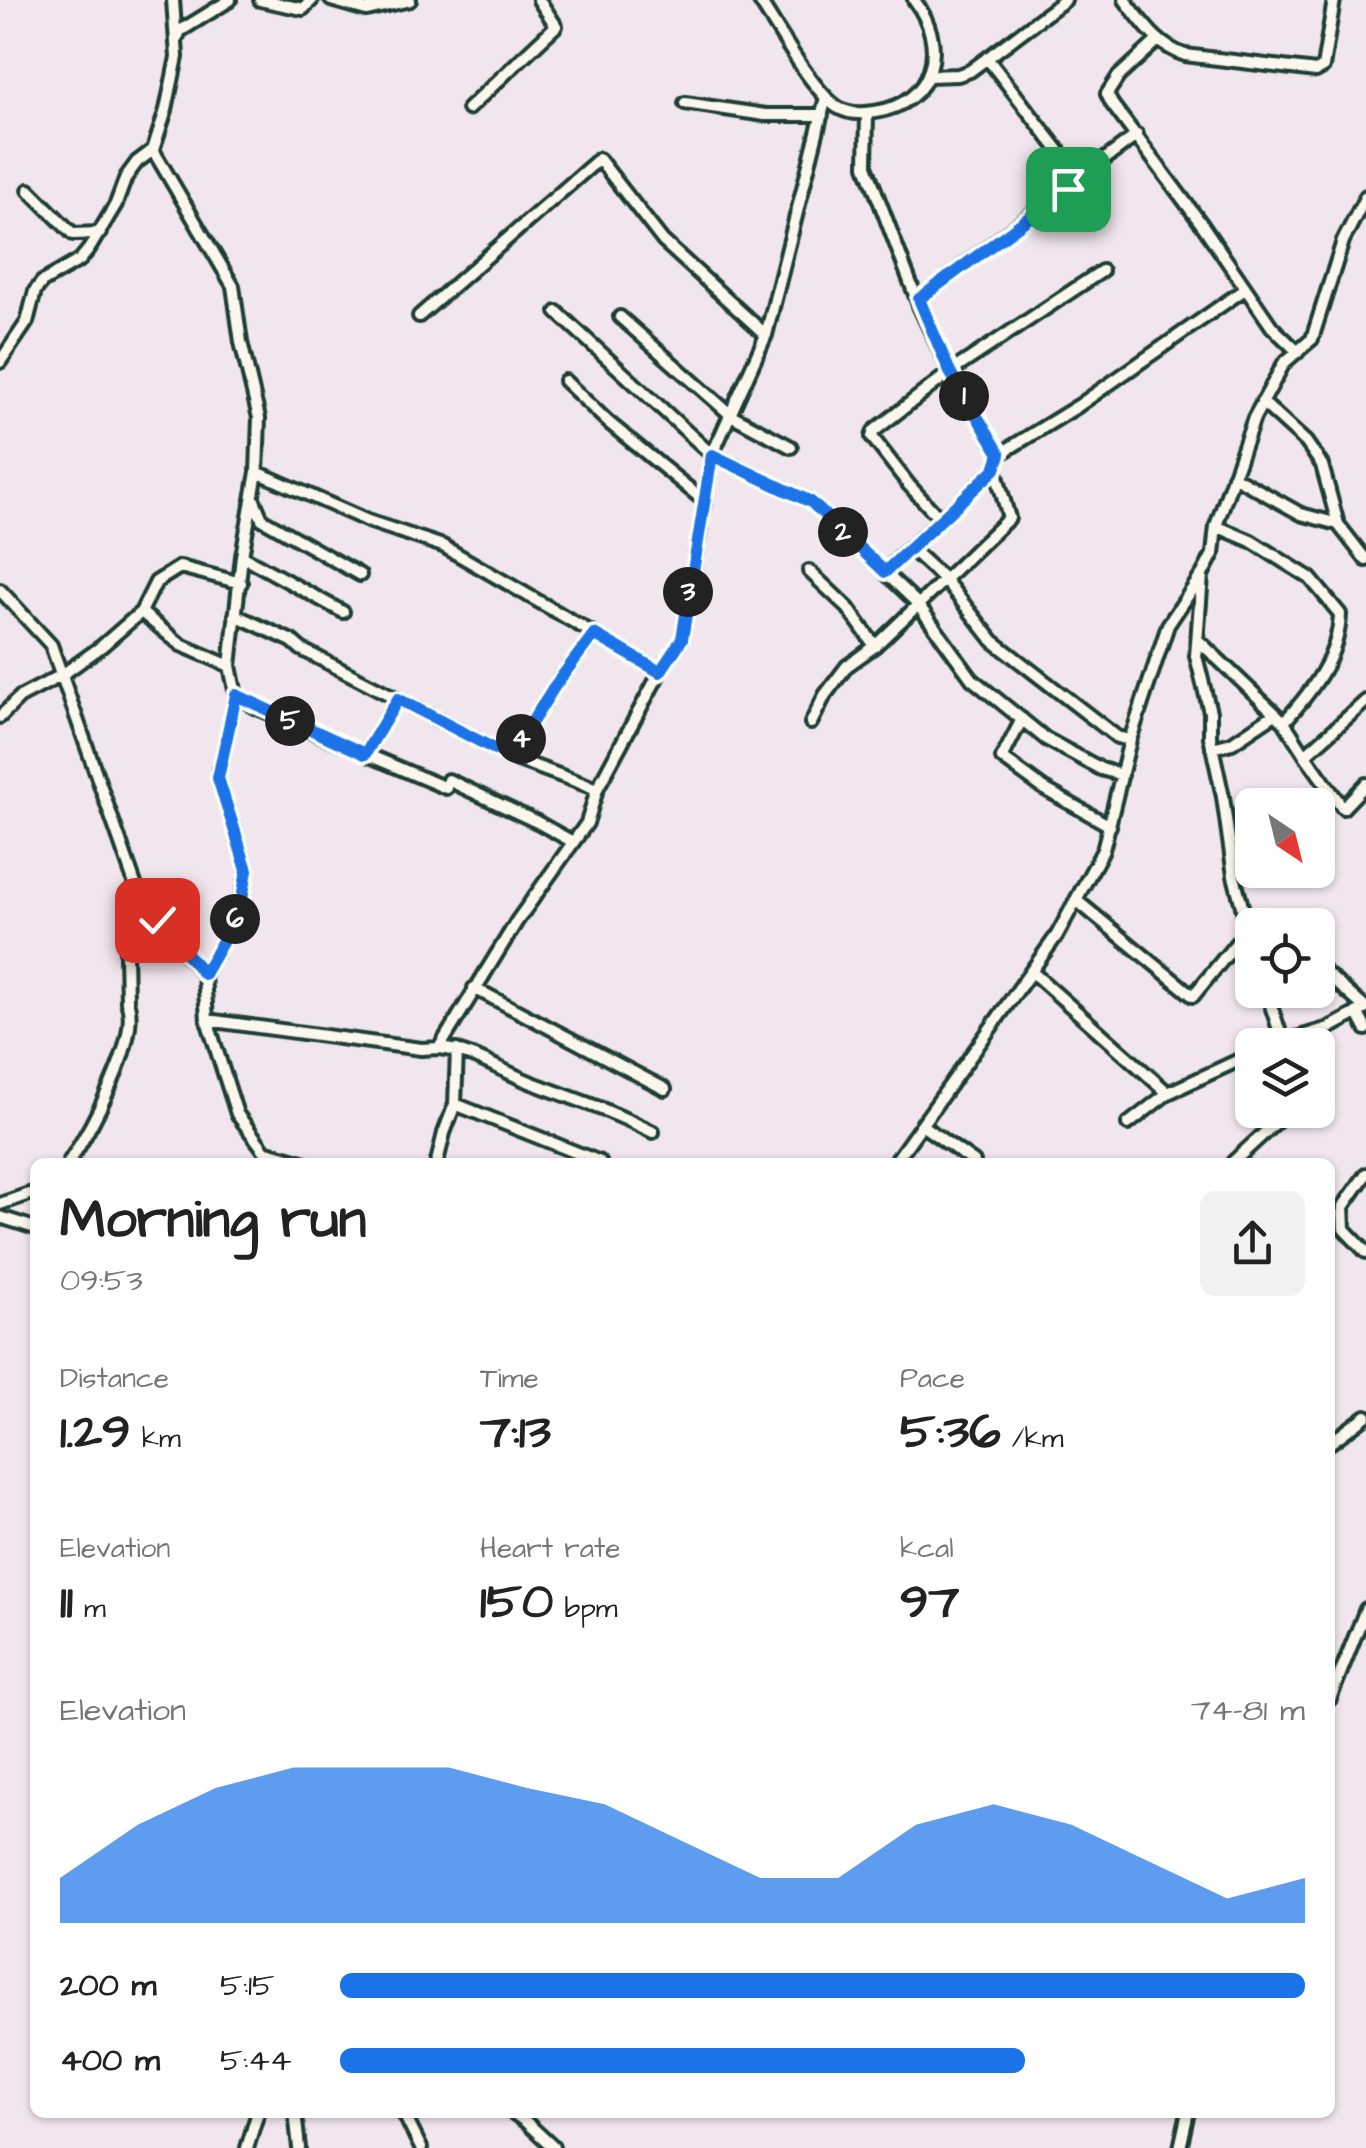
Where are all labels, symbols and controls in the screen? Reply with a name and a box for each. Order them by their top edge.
pin [1026,147,1111,232]
icon: arrive [1041,162,1096,217]
pin: 1 [939,371,989,421]
text: 1 [962,376,966,415]
pin: 2 [818,507,868,557]
text: 2 [835,512,851,551]
pin: 3 [663,567,713,617]
text: 3 [681,572,695,611]
pin: 5 [265,696,315,746]
text: 5 [280,701,300,740]
pin: 4 [496,714,546,764]
text: 4 [511,719,531,758]
north arrow [1235,788,1335,888]
map controls [1235,788,1335,1128]
pin [115,878,200,963]
icon: check [130,893,185,948]
pin: 6 [210,894,260,944]
text: 6 [226,899,244,938]
button: locate [1235,908,1335,1008]
button: layers [1235,1028,1335,1128]
text: Morning run [60,1182,366,1258]
button: share [1200,1191,1305,1296]
text: 09:53 [60,1258,143,1303]
text: Distance [60,1359,169,1398]
text: Time [480,1359,539,1398]
text: Pace [900,1359,965,1398]
text: 1.29 [60,1398,131,1467]
text: 7:13 [480,1398,551,1467]
text: 5:36 [900,1398,1001,1467]
text: km [131,1419,181,1458]
text: /km [1001,1419,1064,1458]
text: Elevation [60,1529,170,1568]
text: Heart rate [480,1529,621,1568]
text: kcal [900,1529,954,1568]
text: 11 [60,1568,73,1637]
text: 150 [480,1568,553,1637]
text: 97 [900,1568,959,1637]
text: m [73,1589,106,1628]
text: bpm [553,1589,618,1628]
text: Elevation [60,1688,186,1733]
text: 74–81 m [1191,1688,1305,1733]
text: 200 m [60,1963,156,2008]
text: 5:15 [220,1963,275,2008]
text: 400 m [60,2038,160,2083]
text: 5:44 [220,2038,292,2083]

